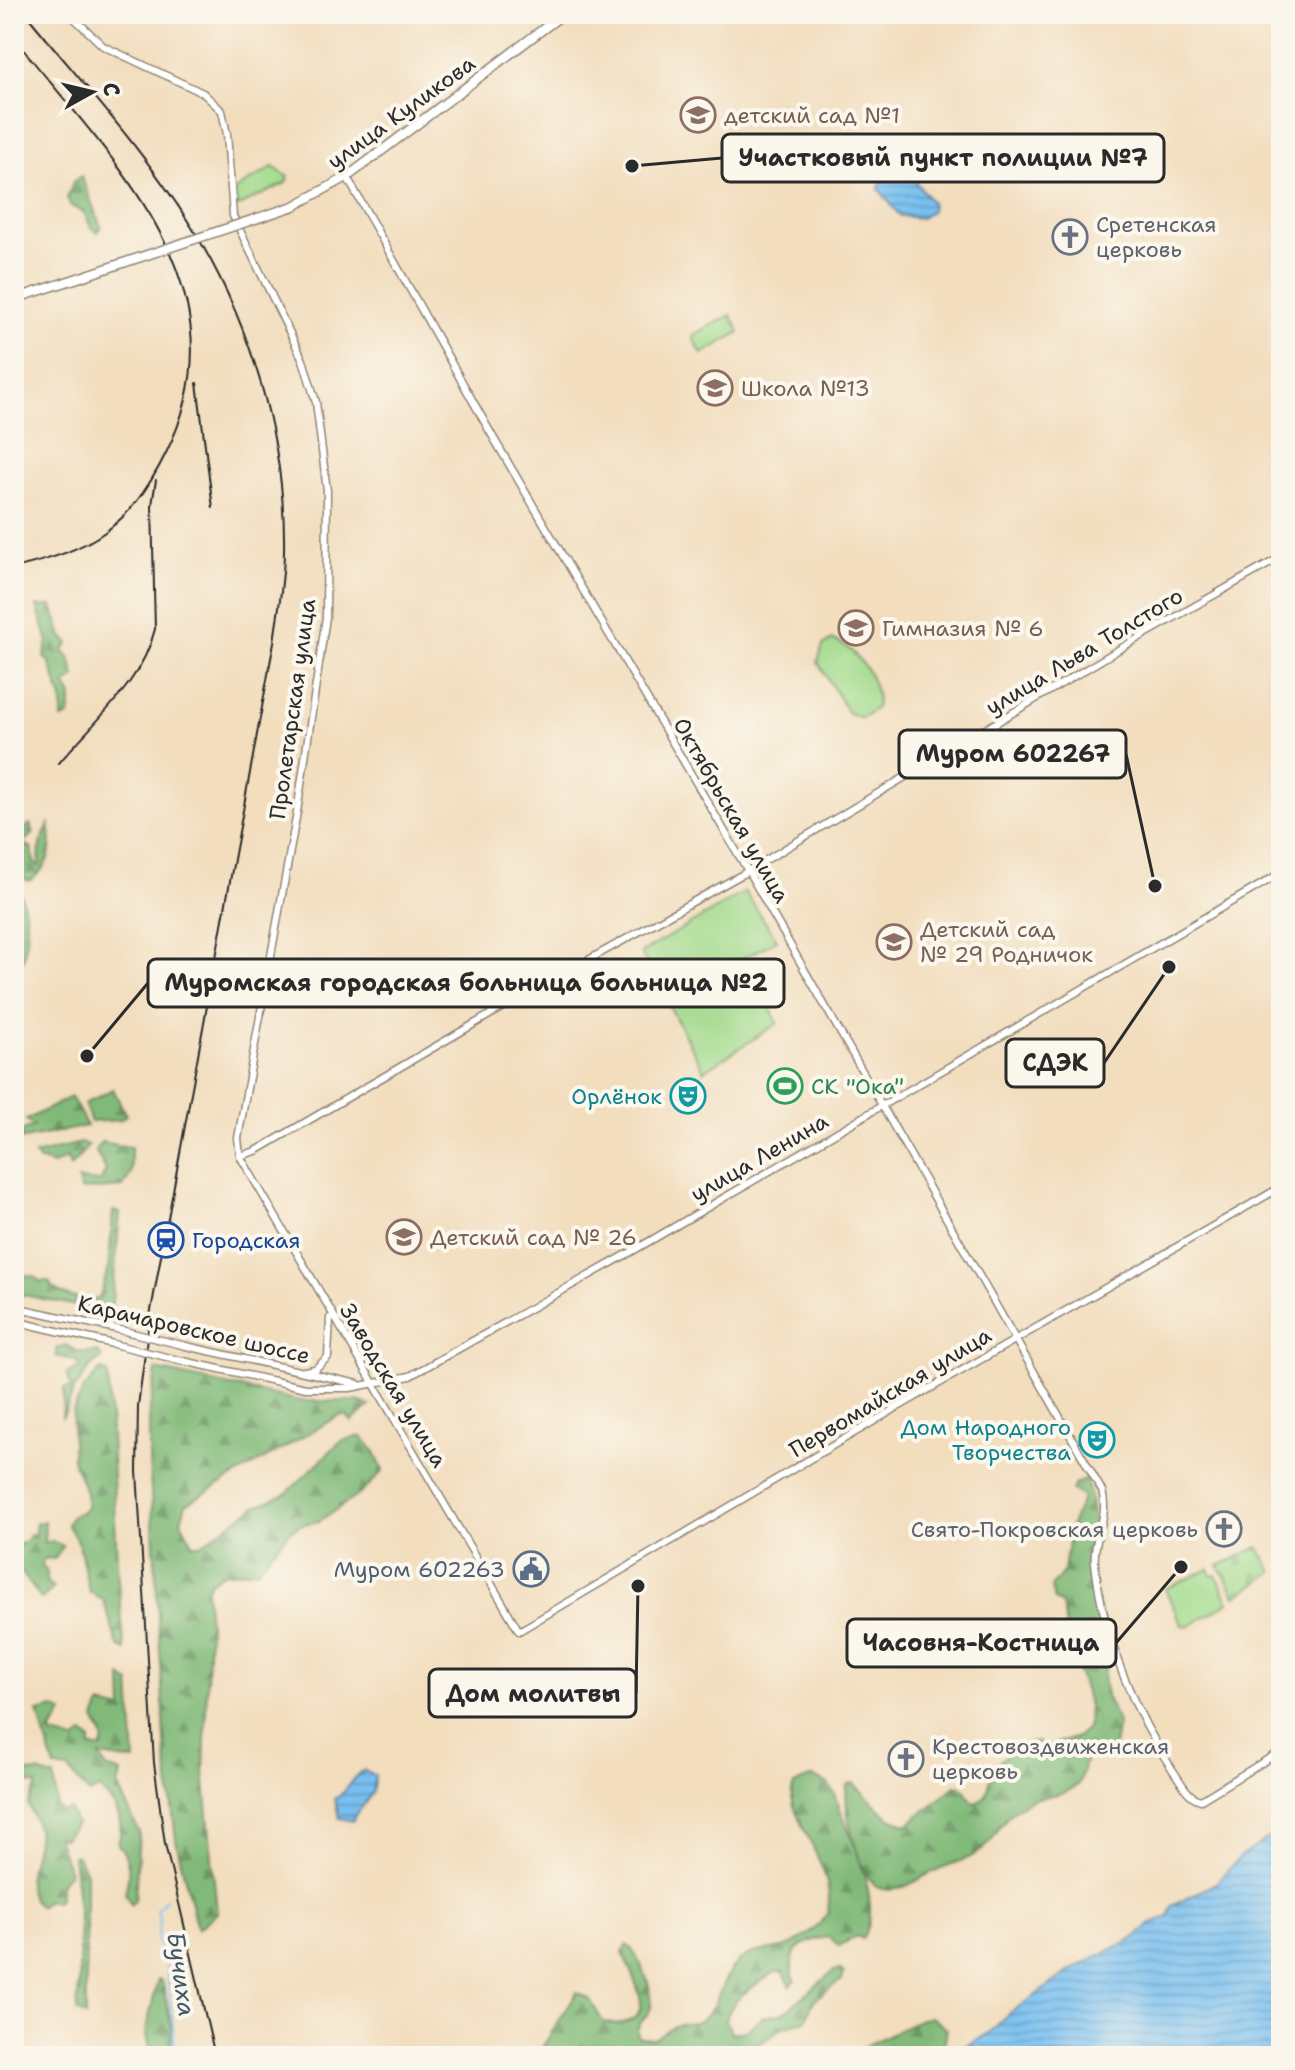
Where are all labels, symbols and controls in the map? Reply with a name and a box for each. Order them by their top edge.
street label: улица Куликова [322,49,481,176]
north arrow [52,52,132,132]
text: С [96,81,127,98]
school or university icon: детский сад №1 [679,96,717,134]
place label: детский сад №1 [724,101,900,130]
callout: Участковый пункт полиции №7 [722,134,1164,182]
text: Участковый пункт полиции №7 [738,142,1148,174]
place label: Сретенская церковь [1096,210,1217,264]
church icon: Сретенская церковь [1051,218,1089,256]
school or university icon: Школа №13 [696,369,734,407]
place label: Школа №13 [741,374,870,403]
street label: улица Льва Толстого [980,581,1188,722]
street label: Пролетарская улица [263,597,322,821]
school or university icon: Гимназия № 6 [837,609,875,647]
place label: Гимназия № 6 [882,614,1044,643]
street label: Октябрьская улица [667,712,797,908]
callout: Муром 602267 [899,730,1126,778]
text: Муром 602267 [916,738,1111,770]
place label: Детский сад № 29 Родничок [920,915,1093,969]
school or university icon: Детский сад № 29 Родничок [875,923,913,961]
callout: Муромская городская больница больница №2 [148,959,784,1007]
text: Муромская городская больница больница №2 [164,967,768,999]
callout: СДЭК [1006,1039,1104,1087]
text: СДЭК [1022,1047,1088,1079]
sports icon: СК "Ока" [766,1067,804,1105]
place label: СК "Ока" [811,1072,904,1101]
theatre icon: Орлёнок [669,1077,707,1115]
place label: Орлёнок [571,1082,662,1111]
street label: улица Ленина [685,1106,834,1209]
school or university icon: Детский сад № 26 [385,1218,423,1256]
station icon: Городская [147,1221,185,1259]
place label: Детский сад № 26 [430,1223,637,1252]
place label: Городская [192,1226,301,1255]
street label: Карачаровское шоссе [75,1289,313,1370]
street label: Заводская улица [333,1298,454,1473]
street label: Первомайская улица [784,1320,997,1464]
place label: Дом Народного Творчества [900,1413,1071,1467]
theatre icon: Дом Народного Творчества [1078,1421,1116,1459]
church icon: Свято-Покровская церковь [1205,1510,1243,1548]
place label: Свято-Покровская церковь [911,1515,1198,1544]
public building icon: Муром 602263 [512,1550,550,1588]
place label: Муром 602263 [334,1555,505,1584]
callout: Часовня-Костница [847,1619,1116,1667]
text: Часовня-Костница [863,1627,1100,1659]
callout: Дом молитвы [429,1669,636,1717]
text: Дом молитвы [445,1678,621,1710]
place label: Крестовоздвиженская церковь [932,1732,1169,1786]
church icon: Крестовоздвиженская церковь [887,1740,925,1778]
water label: Бучиха [159,1930,203,2018]

